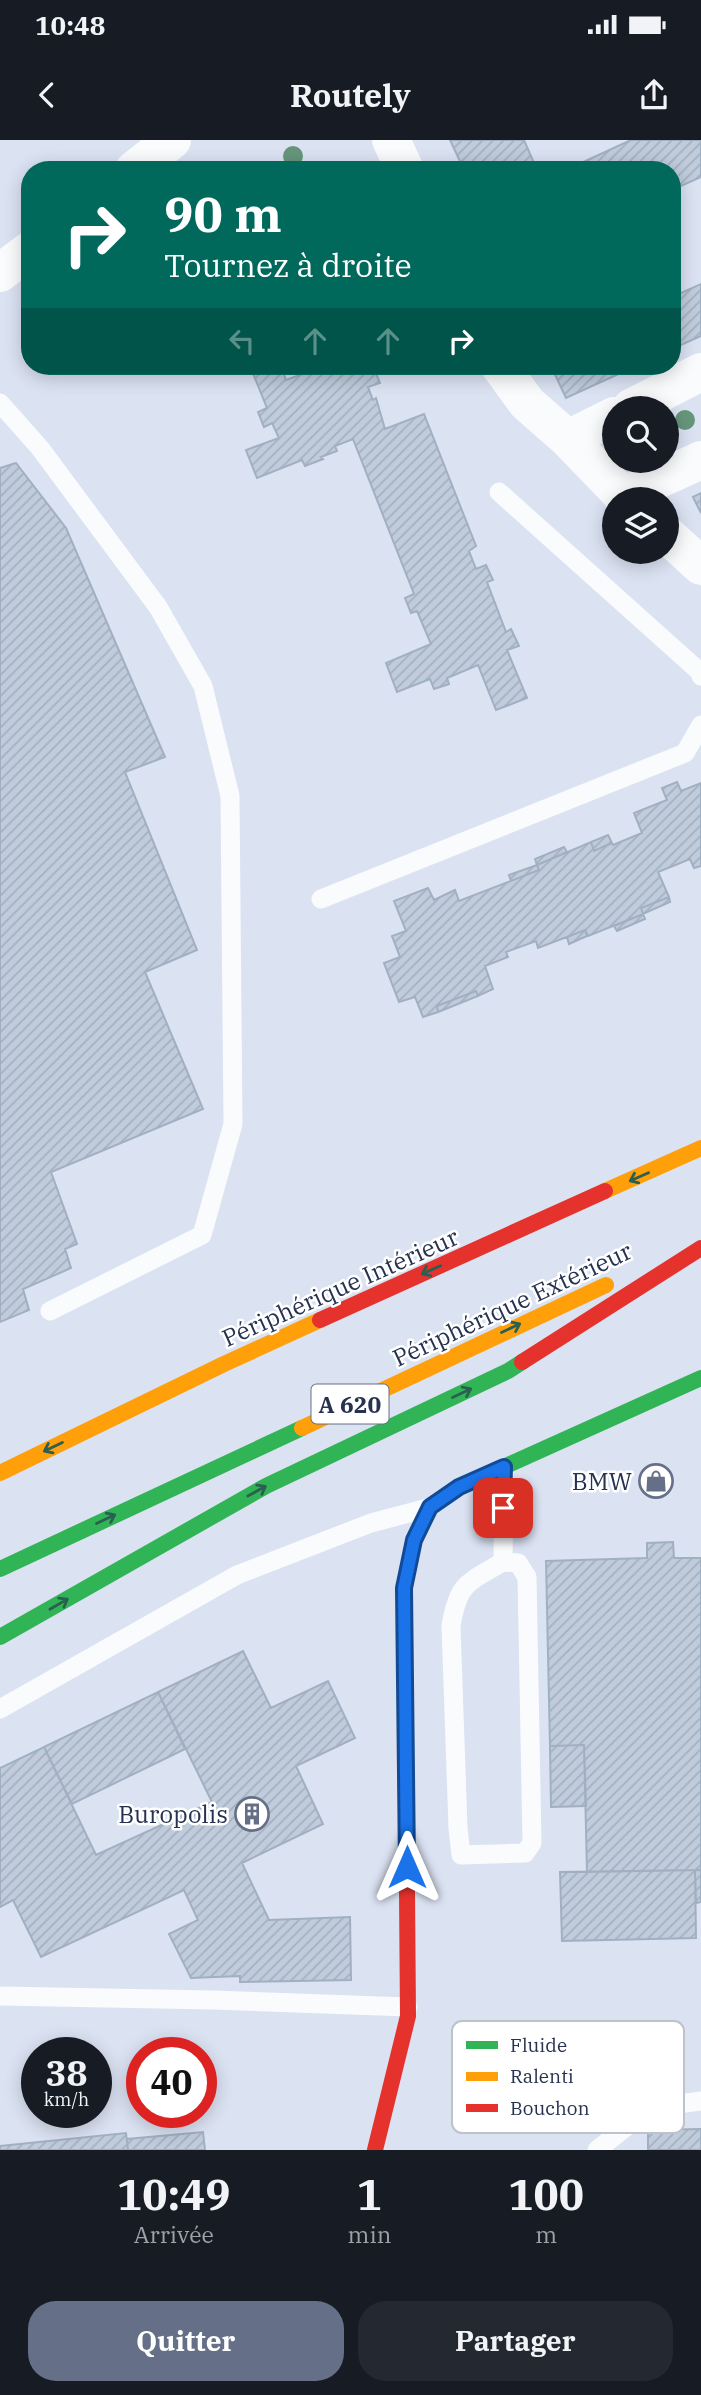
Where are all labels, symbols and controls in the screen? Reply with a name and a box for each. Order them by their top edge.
text: 10:48 [35,8,105,42]
text: Routely [290,74,411,116]
icon: back [28,76,66,114]
icon: share [635,76,673,114]
text: 90 m [164,182,282,245]
icon: right [49,189,140,280]
text: Tournez à droite [164,244,412,286]
icon: left [223,322,261,360]
icon: ahead [296,322,334,360]
icon: ahead [369,322,407,360]
icon: right [442,322,480,360]
map controls [602,396,679,564]
button: search [602,396,679,473]
button: layers [602,487,679,564]
one-way arrow [629,1171,650,1184]
street label: Périphérique Intérieur [217,1220,464,1354]
street label: Périphérique Extérieur [387,1234,637,1374]
one-way arrow [421,1264,443,1277]
one-way arrow [500,1321,521,1335]
road number: A 620 [312,1385,388,1424]
one-way arrow [451,1385,472,1399]
one-way arrow [43,1441,64,1455]
shop icon: BMW [637,1462,675,1500]
place label: BMW [572,1465,632,1497]
pin [473,1478,533,1538]
one-way arrow [246,1484,267,1497]
icon: arrive [484,1489,522,1527]
one-way arrow [95,1512,116,1526]
one-way arrow [49,1597,69,1611]
building icon: Buropolis [233,1795,271,1833]
place label: Buropolis [118,1798,228,1830]
position arrow [370,1830,444,1904]
legend [452,2021,684,2133]
text: Fluide [510,2033,567,2057]
speed limit sign: 40 [126,2037,217,2128]
text: 38 [45,2050,88,2096]
text: Ralenti [510,2064,574,2088]
text: km/h [44,2088,89,2111]
text: Bouchon [510,2096,590,2120]
text: 10:49 [117,2167,231,2222]
text: 1 [357,2167,382,2222]
text: 100 [508,2167,584,2222]
text: Arrivée [134,2219,214,2249]
text: min [348,2219,391,2249]
text: m [535,2219,557,2249]
button: Quitter [28,2301,344,2381]
button: Partager [358,2301,673,2381]

